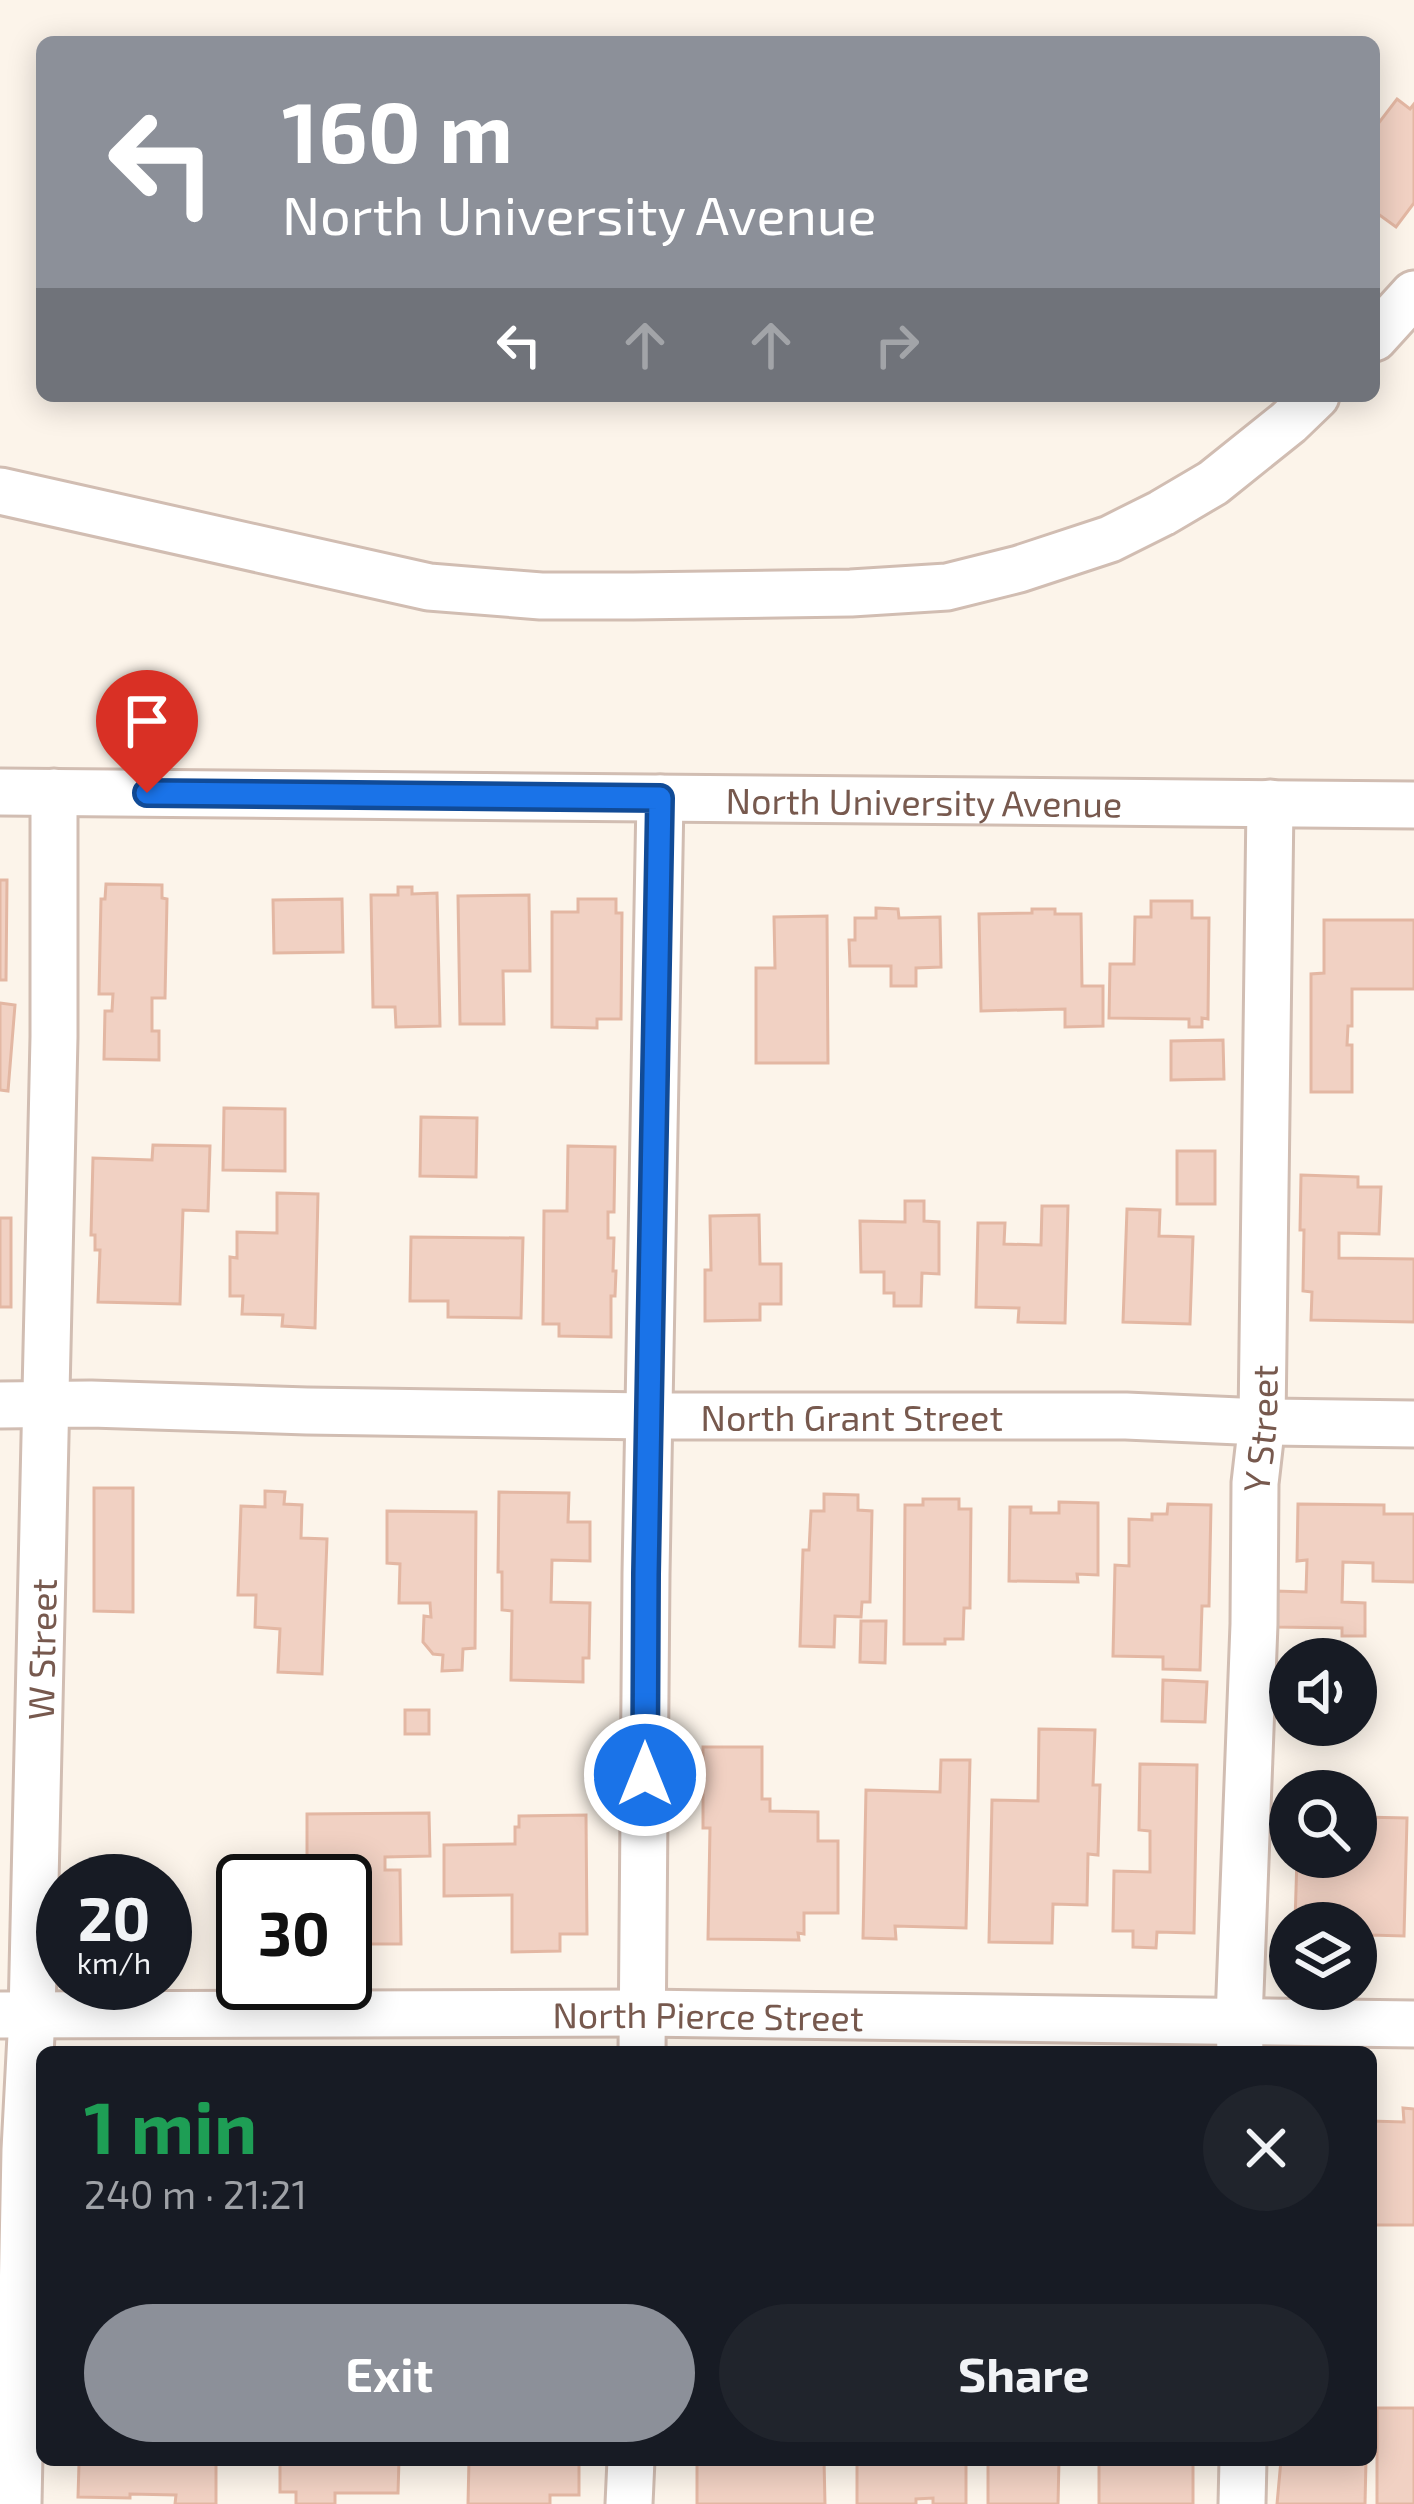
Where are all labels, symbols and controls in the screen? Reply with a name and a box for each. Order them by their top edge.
text: 160 m [282,79,513,180]
icon: left [84,84,240,240]
text: North University Avenue [282,181,877,246]
icon: left [486,312,552,378]
icon: ahead [612,312,678,378]
icon: ahead [738,312,804,378]
icon: right [864,312,930,378]
pin [96,670,198,793]
icon: arrive [114,688,180,754]
street label: North University Avenue [725,777,1122,824]
street label: Y Street [1233,1365,1284,1495]
street label: North Grant Street [701,1395,1003,1438]
street label: W Street [17,1578,63,1721]
map controls [1269,1638,1377,2010]
button: sound [1269,1638,1377,1746]
position arrow [582,1712,708,1838]
button: search [1269,1770,1377,1878]
speed limit sign: 30 [216,1854,372,2010]
text: 20 [78,1881,150,1953]
button: layers [1269,1902,1377,2010]
text: km/h [77,1944,151,1980]
street label: North Pierce Street [552,1991,864,2038]
text: 1 min [84,2082,257,2168]
button: close [1203,2085,1329,2211]
text: 240 m · 21:21 [84,2170,307,2217]
button: Exit [84,2304,695,2442]
button: Share [719,2304,1329,2442]

